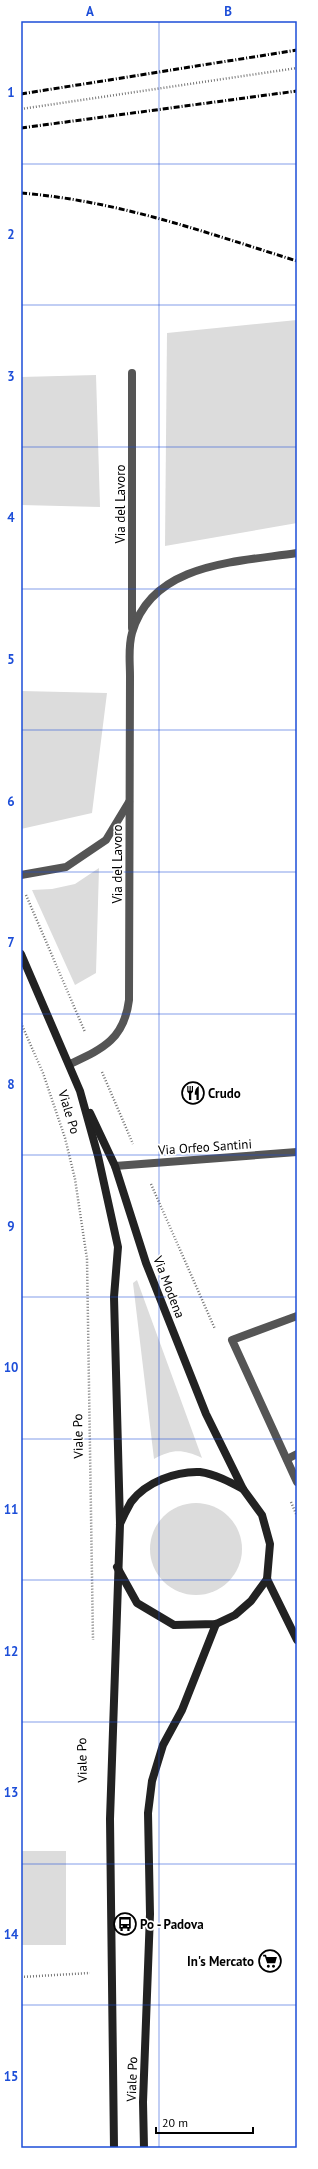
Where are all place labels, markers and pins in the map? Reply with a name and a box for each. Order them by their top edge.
restaurant icon: Crudo [180,1080,206,1106]
place label: Crudo [208,1085,241,1102]
bus stop icon: Po - Padova [112,1911,138,1937]
place label: Po - Padova [140,1916,204,1933]
supermarket icon: In's Mercato [257,1948,283,1974]
place label: In's Mercato [187,1953,254,1970]

